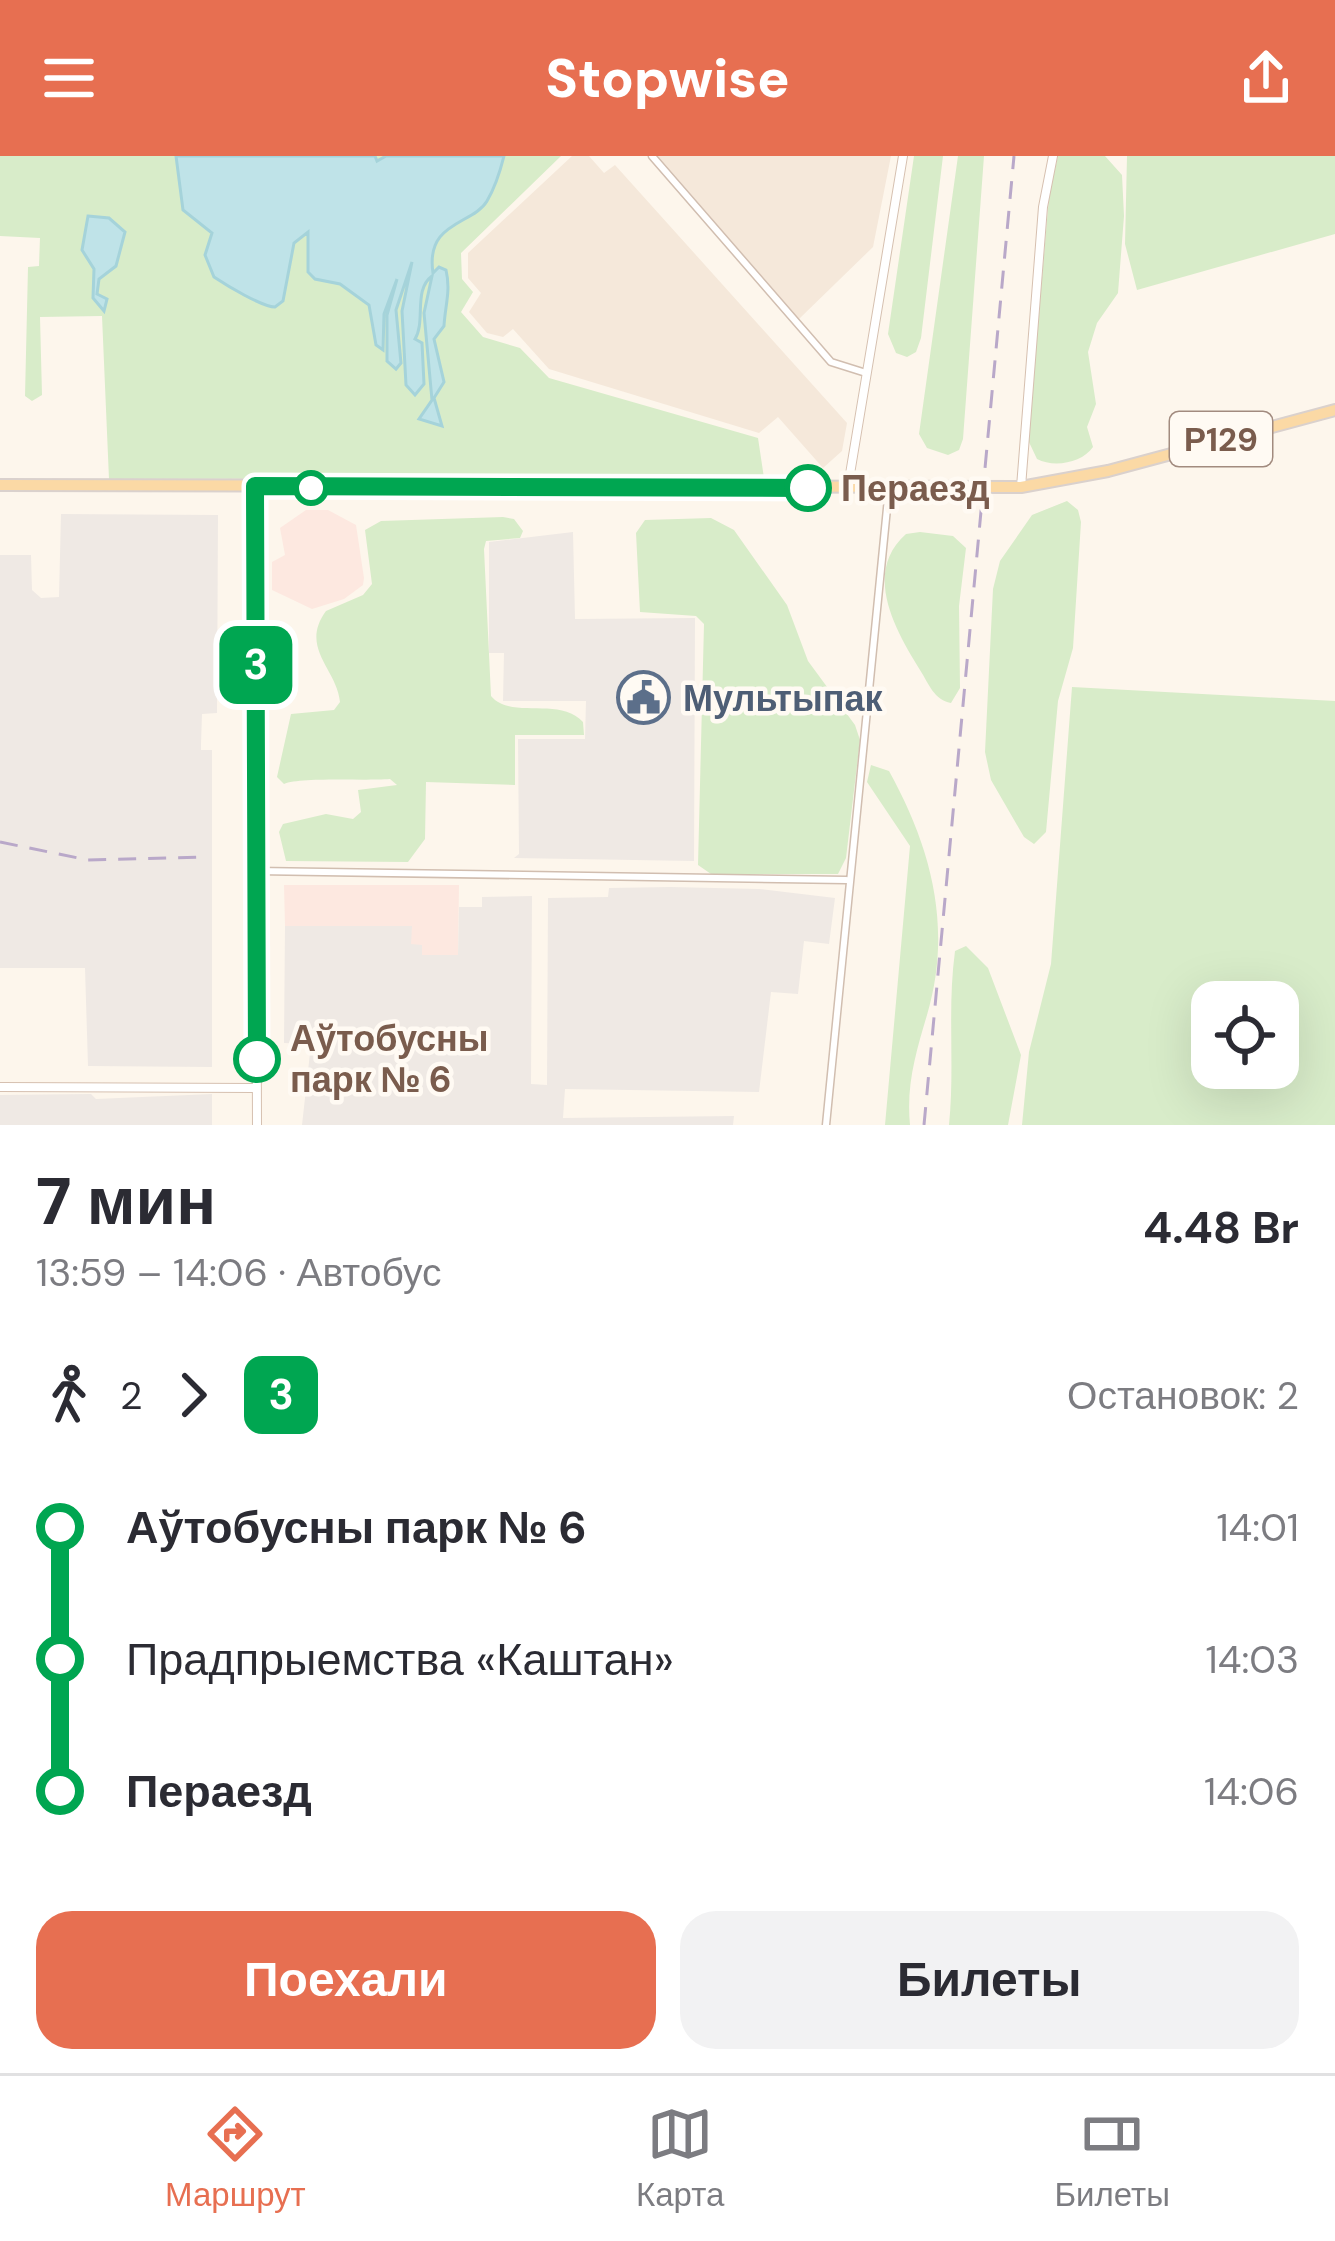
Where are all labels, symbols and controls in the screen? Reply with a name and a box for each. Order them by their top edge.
text: Stopwise [545,43,790,114]
icon: menu [36,45,102,111]
icon: share [1233,45,1299,111]
road number: Р129 [1170,412,1272,466]
place label: Пераезд [841,465,990,512]
marker: Пераезд [786,466,830,510]
unlabelled marker [295,472,327,504]
line badge: 3 [217,626,295,704]
text: 3 [243,637,269,692]
public building icon: Мультыпак [616,670,672,726]
place label: Мультыпак [683,675,884,722]
map controls [1191,981,1299,1089]
button: locate [1191,981,1299,1089]
place label: Аўтобусны парк № 6 [290,1015,489,1103]
marker: Аўтобусны парк № 6 [235,1037,279,1081]
text: 7 мин [36,1159,216,1244]
text: 4.48 Br [1143,1198,1299,1257]
text: 13:59 – 14:06 · Автобус [36,1247,441,1298]
icon: walk [36,1362,102,1428]
icon: forward [160,1362,226,1428]
text: 3 [268,1367,294,1422]
text: 2 [120,1370,142,1421]
text: Остановок: 2 [1067,1370,1299,1421]
text: Аўтобусны парк № 6 [126,1498,587,1557]
text: 14:01 [1216,1502,1299,1553]
text: Прадпрыемства «Каштан» [126,1630,674,1689]
text: 14:03 [1206,1634,1299,1685]
text: Пераезд [126,1762,312,1821]
text: 14:06 [1204,1766,1299,1817]
button: Поехали [36,1911,656,2049]
button: Билеты [680,1911,1299,2049]
tab: Маршрут [165,2101,306,2216]
tab: Карта [636,2101,724,2216]
tab: Билеты [1054,2101,1170,2216]

